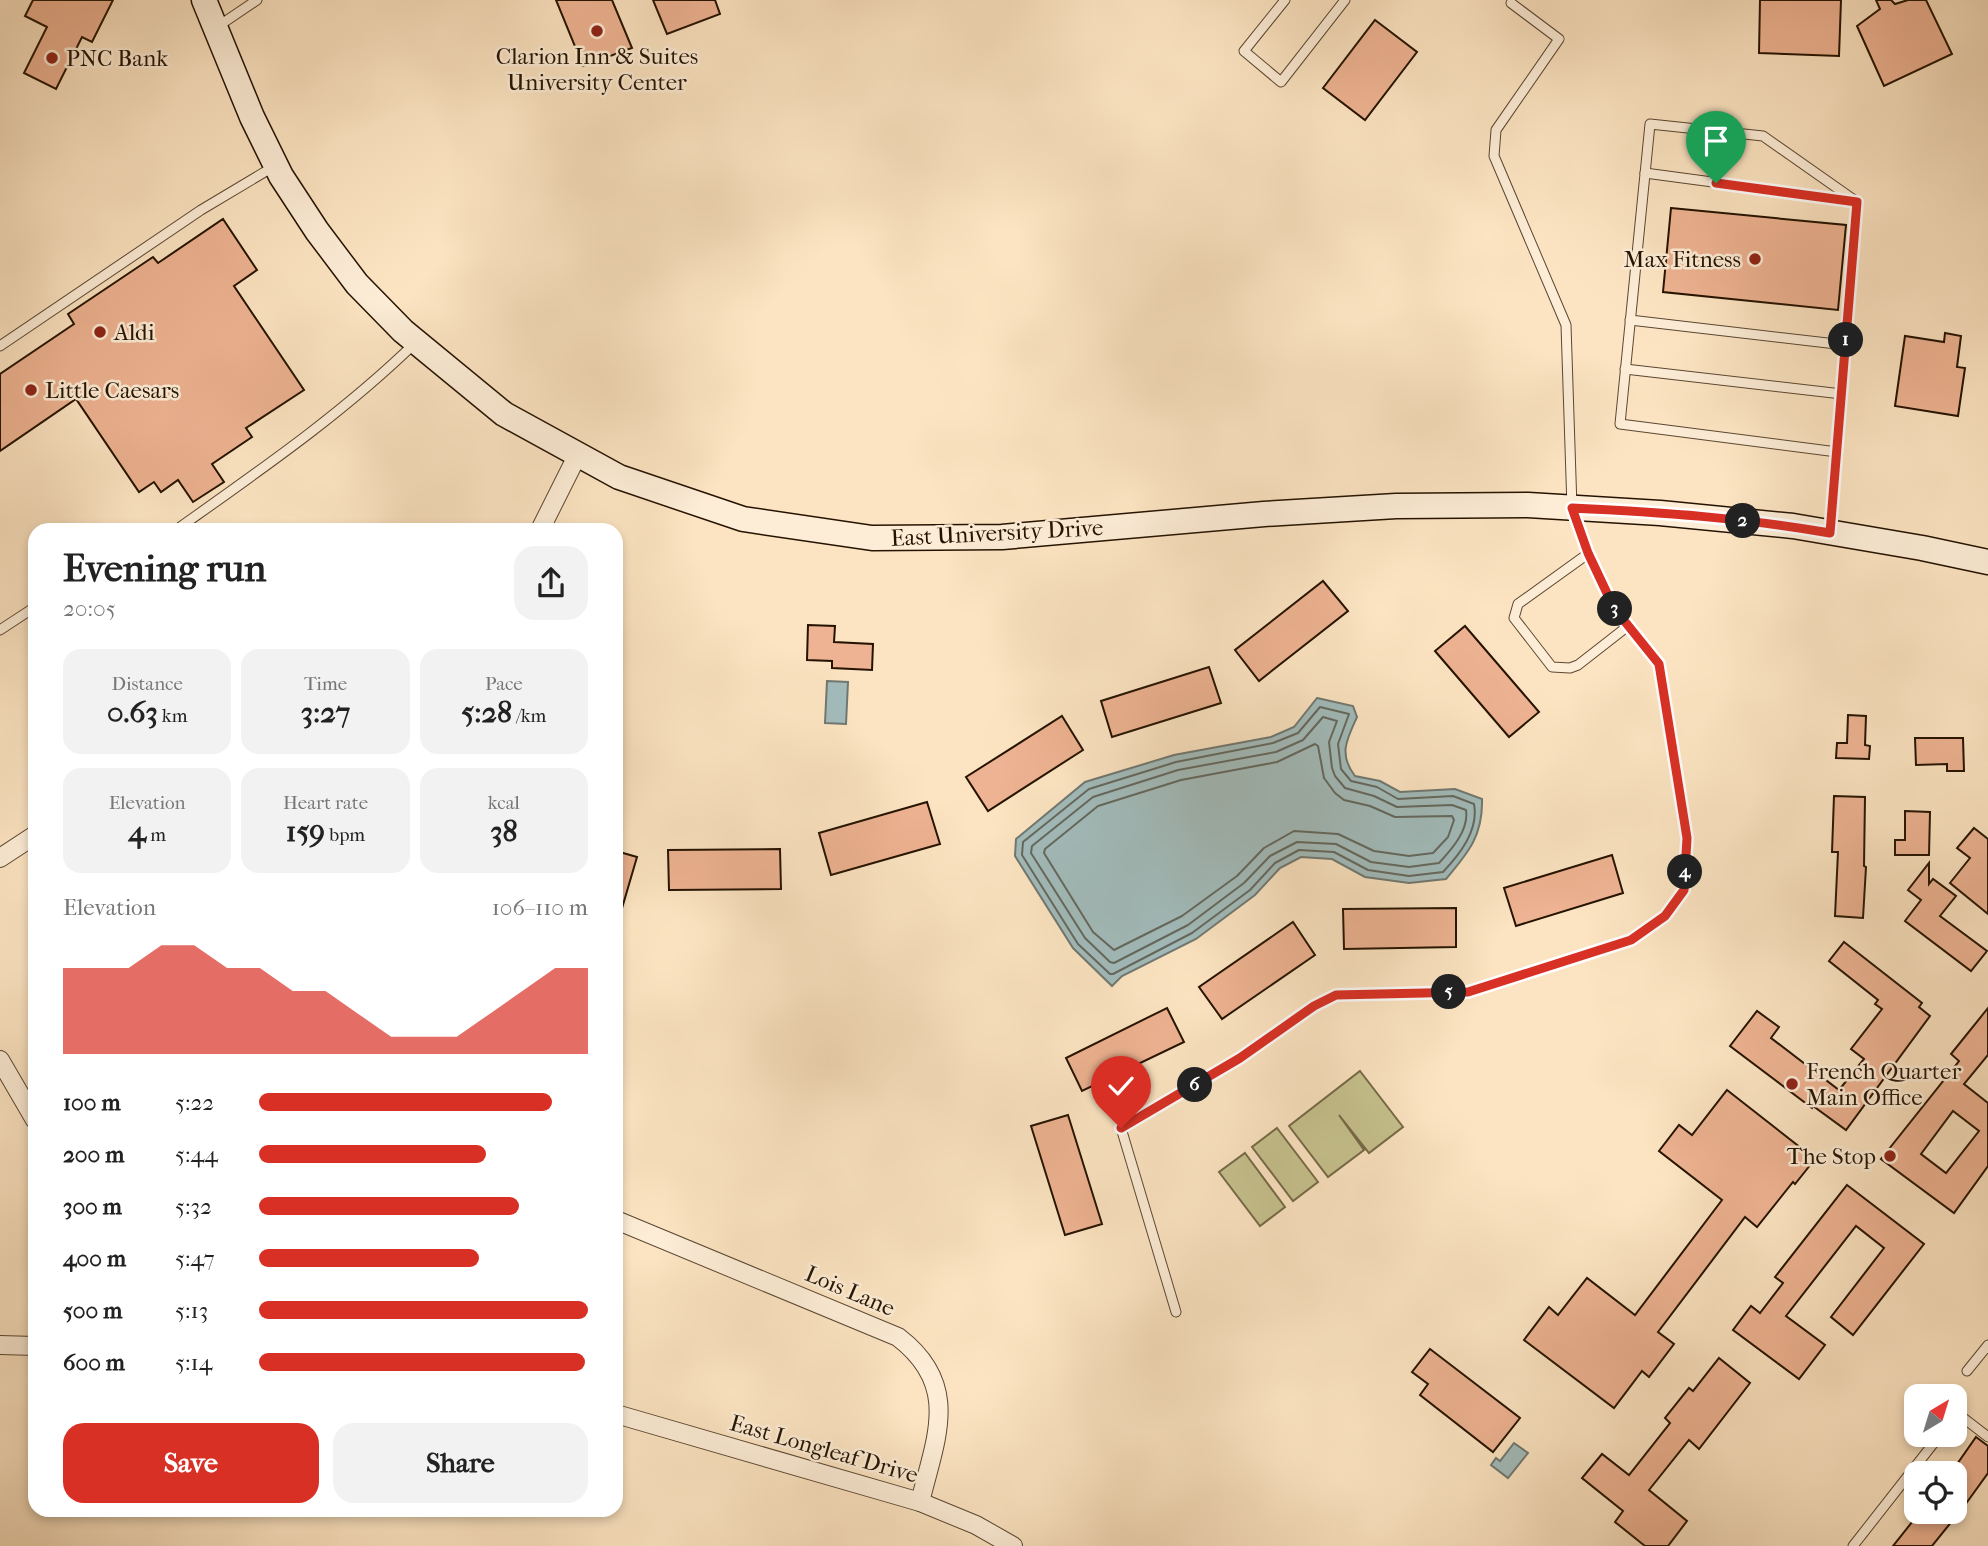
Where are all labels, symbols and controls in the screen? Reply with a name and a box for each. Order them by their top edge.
marker: Clarion Inn & Suites University Center [589,23,605,39]
place label: Clarion Inn & Suites University Center [496,43,698,96]
place label: PNC Bank [66,45,169,72]
marker: PNC Bank [44,50,60,66]
pin [1686,111,1746,183]
icon: arrive [1697,122,1735,160]
place label: Max Fitness [1624,246,1741,273]
marker: Max Fitness [1747,251,1763,267]
place label: Aldi [113,319,155,346]
pin: 1 [1828,322,1864,358]
marker: Aldi [92,324,108,340]
text: 1 [1842,328,1849,350]
place label: Little Caesars [45,377,179,404]
marker: Little Caesars [23,382,39,398]
pin: 2 [1726,504,1760,538]
text: 2 [1738,509,1747,531]
street label: East University Drive [890,514,1104,552]
text: Evening run [63,546,266,591]
button: share [514,546,588,620]
pin: 3 [1598,592,1632,626]
text: 20:05 [63,595,116,622]
text: 3 [1611,597,1618,619]
text: Distance [111,673,183,695]
text: Time [304,673,347,695]
text: Pace [485,673,523,695]
text: 0.63 [107,695,158,730]
text: 3:27 [301,695,350,730]
text: 5:28 [461,695,512,730]
text: km [158,705,187,727]
text: /km [512,705,546,727]
text: Elevation [109,792,186,814]
text: Heart rate [283,792,368,814]
text: kcal [488,792,520,814]
text: 4 [128,814,146,849]
text: 159 [286,814,325,849]
text: 38 [490,814,518,849]
text: m [146,824,166,846]
text: bpm [325,824,365,846]
pin: 4 [1668,854,1702,890]
text: 4 [1679,860,1690,882]
text: Elevation [63,894,156,921]
text: 106–110 m [492,894,588,921]
pin: 5 [1432,974,1466,1010]
text: 5 [1444,980,1453,1002]
pin [1091,1056,1151,1128]
place label: French Quarter Main Office [1806,1058,1961,1111]
icon: check [1102,1067,1140,1105]
pin: 6 [1178,1068,1212,1102]
text: 6 [1189,1073,1200,1095]
marker: French Quarter Main Office [1784,1076,1800,1092]
text: 100 m [63,1089,121,1116]
text: 5:22 [175,1089,214,1116]
text: 200 m [63,1141,124,1168]
text: 5:44 [175,1141,218,1168]
place label: The Stop [1787,1143,1876,1170]
marker: The Stop [1882,1148,1898,1164]
text: 300 m [63,1193,122,1220]
text: 5:32 [175,1193,212,1220]
text: 400 m [63,1245,126,1272]
text: 5:47 [175,1245,215,1272]
street label: Lois Lane [801,1260,899,1322]
text: 500 m [63,1297,122,1324]
text: 5:13 [175,1297,208,1324]
text: 600 m [63,1349,125,1376]
text: 5:14 [175,1349,212,1376]
north arrow [1904,1384,1967,1447]
map controls [1904,1384,1967,1524]
street label: East Longleaf Drive [727,1409,921,1489]
button: Save [63,1423,319,1503]
button: Share [333,1423,588,1503]
button: locate [1904,1461,1967,1524]

